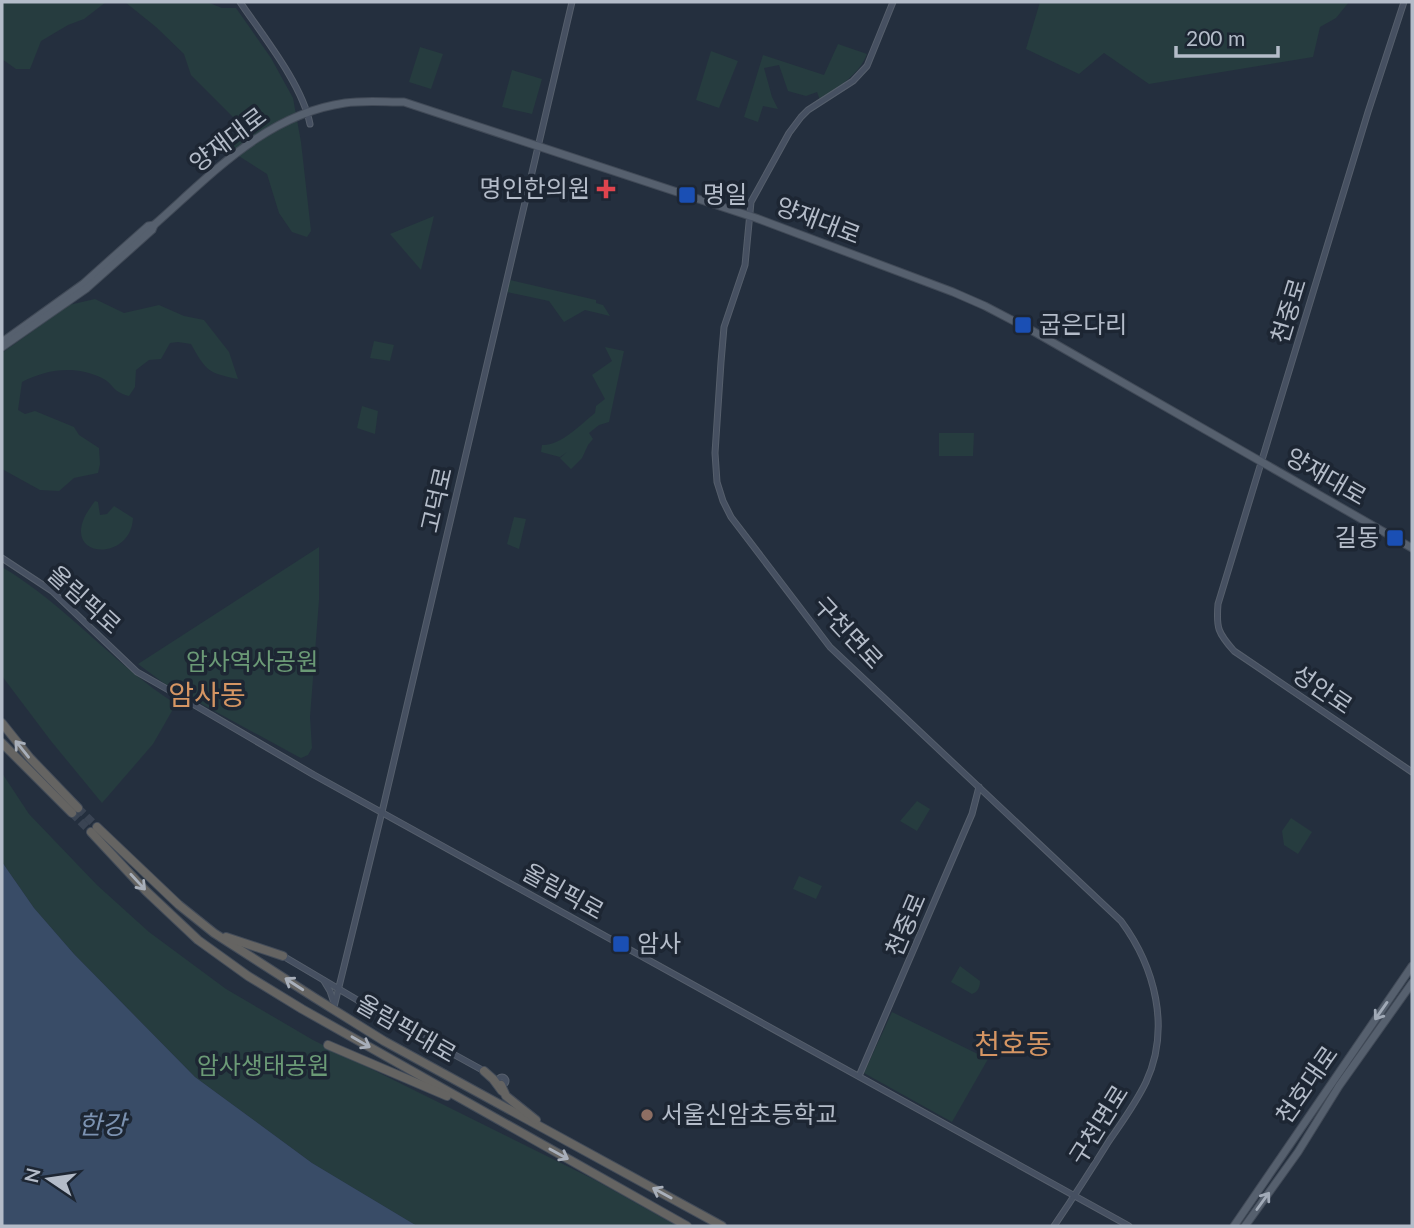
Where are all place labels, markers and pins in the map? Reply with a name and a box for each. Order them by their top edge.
place label: 명인한의원 [480,173,590,202]
marker: 명인한의원 [596,179,616,199]
place label: 명일 [703,179,747,208]
marker: 명일 [677,185,697,205]
place label: 굽은다리 [1039,309,1127,338]
marker: 굽은다리 [1013,315,1033,335]
place label: 길동 [1335,522,1379,551]
marker: 길동 [1385,528,1405,548]
place label: 암사 [637,928,681,957]
marker: 암사 [611,934,631,954]
place label: 서울신암초등학교 [661,1099,838,1128]
marker: 서울신암초등학교 [639,1107,655,1123]

